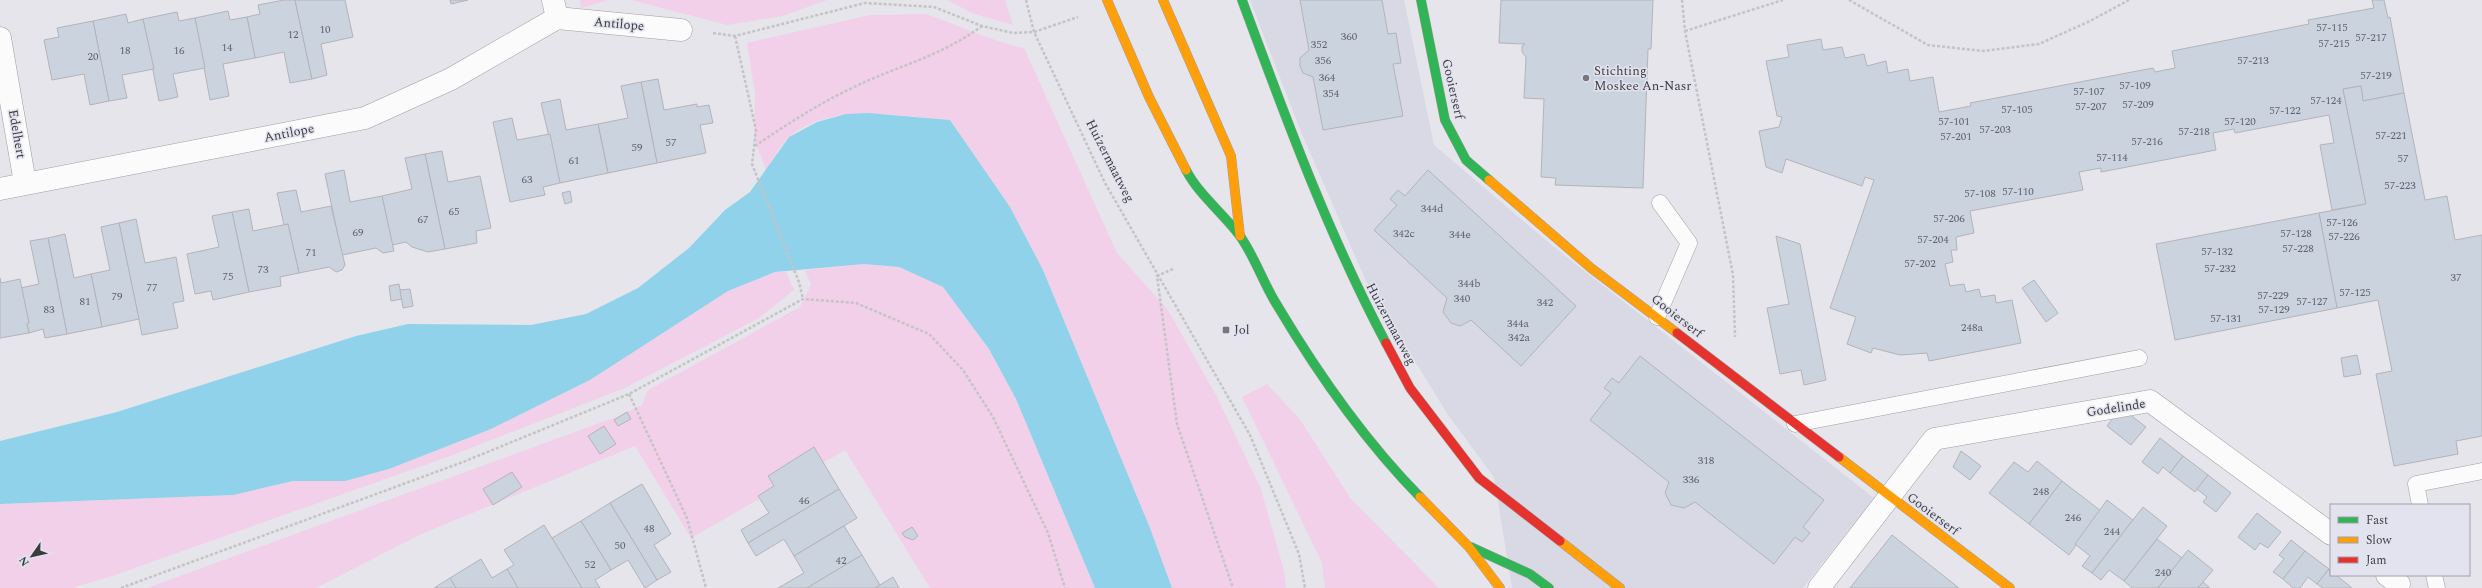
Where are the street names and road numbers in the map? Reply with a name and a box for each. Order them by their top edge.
street label: Antilope [593,12,645,36]
street label: Gooierserf [1436,57,1470,123]
street label: Edelhert [3,108,31,160]
street label: Huizermaatweg [1080,116,1140,206]
street label: Antilope [262,118,316,148]
street label: Huizermaatweg [1361,279,1421,369]
street label: Gooierserf [1647,289,1709,344]
street label: Godelinde [2085,393,2147,423]
street label: Gooierserf [1903,488,1965,541]

